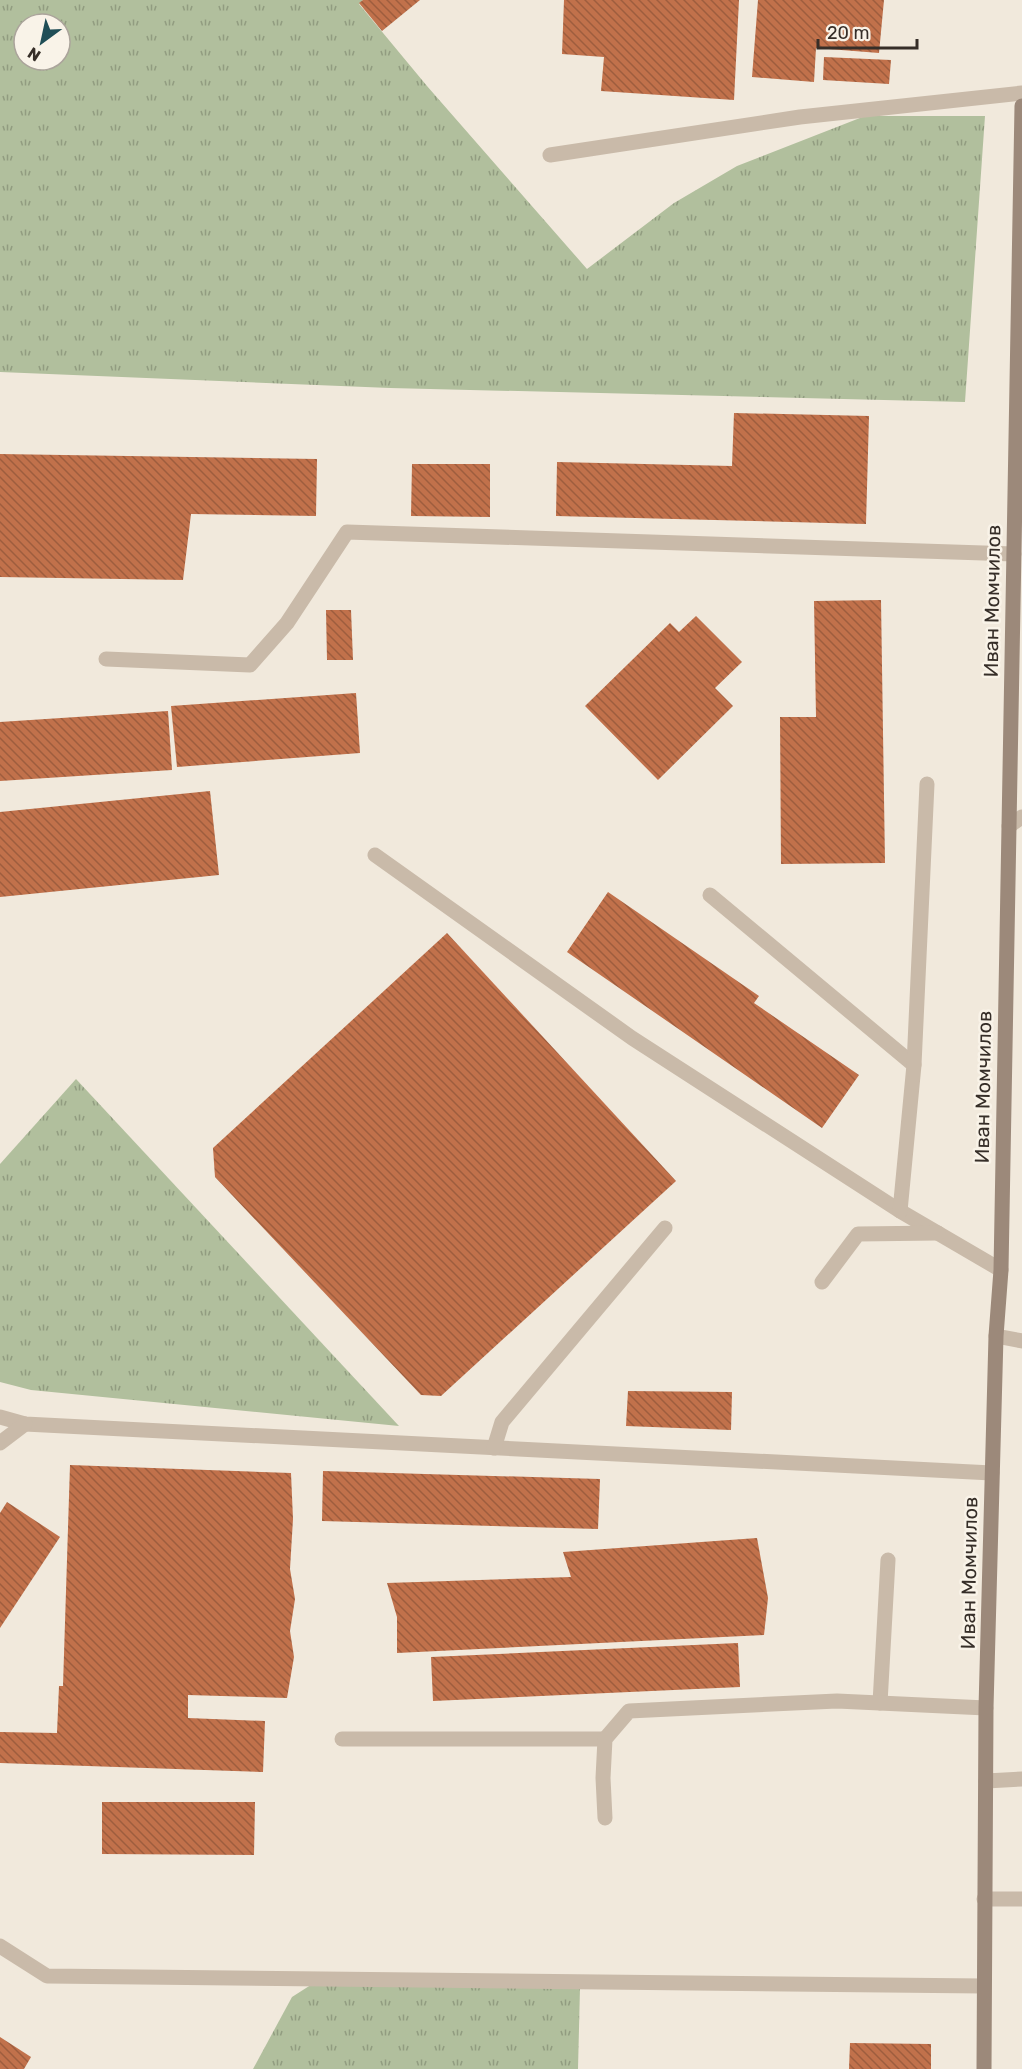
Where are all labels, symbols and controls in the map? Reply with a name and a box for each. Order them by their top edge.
north arrow [12,12,72,72]
scale bar [818,12,917,50]
text: 20 m [827,22,869,44]
text: N [24,43,44,65]
street label: Иван Момчилов [979,524,1005,678]
street label: Иван Момчилов [970,1010,996,1164]
street label: Иван Момчилов [956,1496,982,1650]

